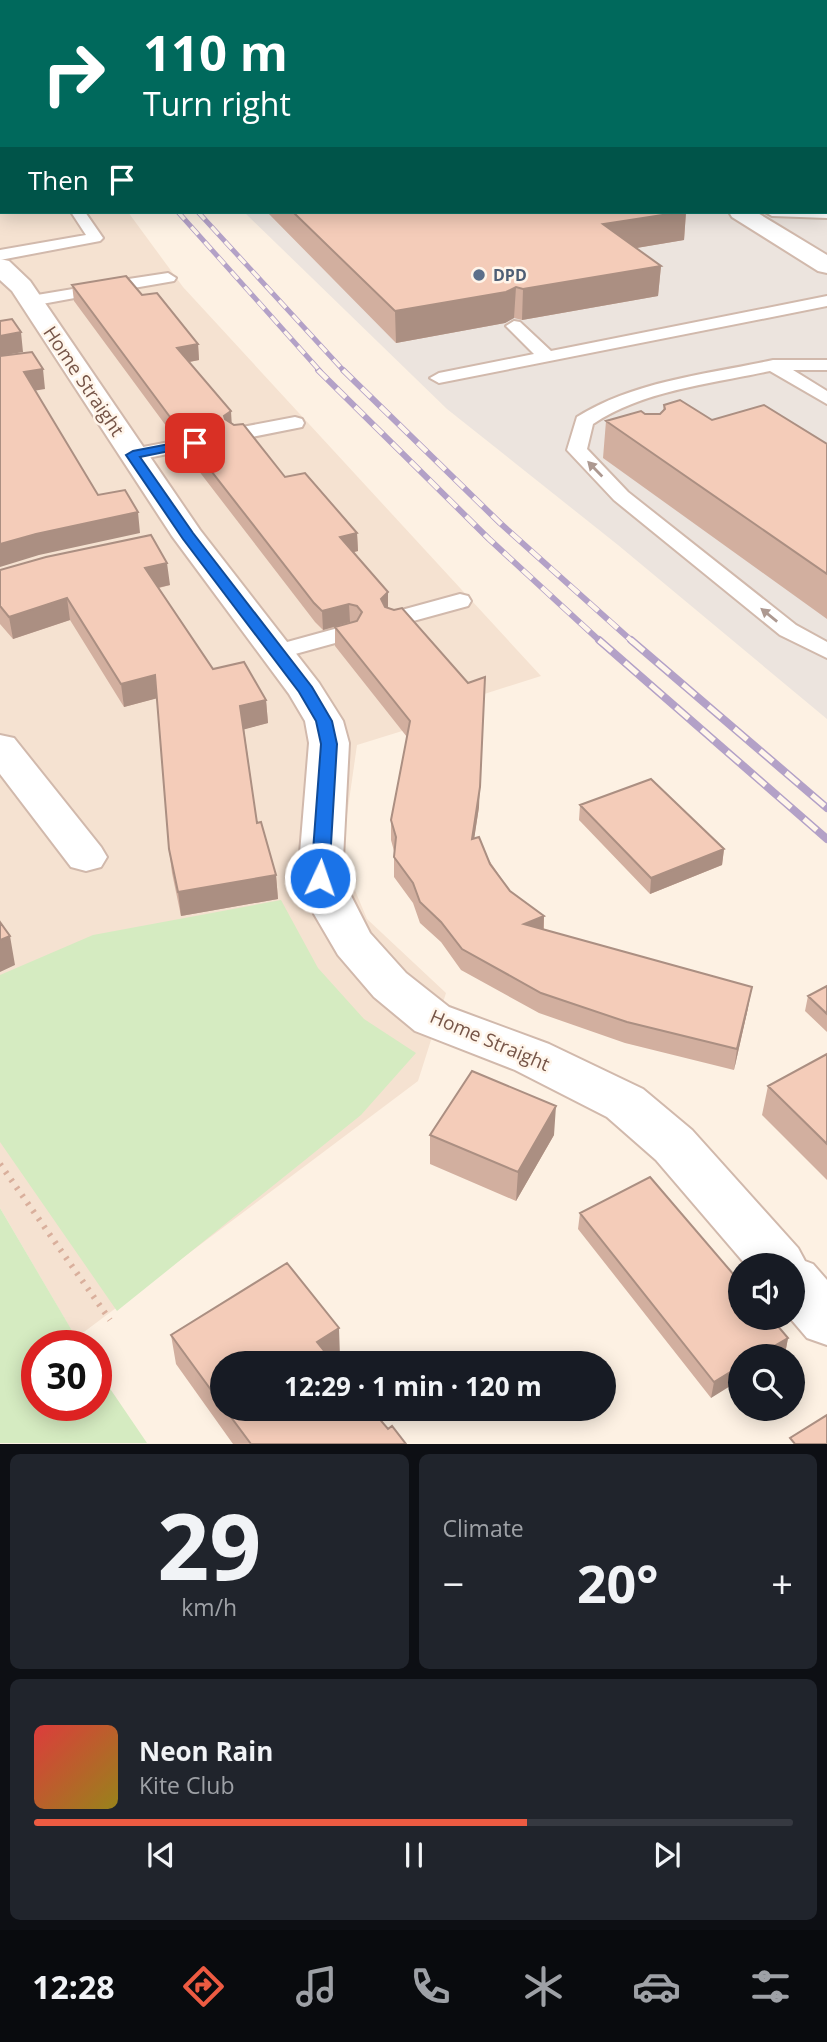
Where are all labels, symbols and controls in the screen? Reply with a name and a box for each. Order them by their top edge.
text: 110 m [143,19,288,85]
icon: right [28,28,119,119]
text: Turn right [143,82,291,125]
icon: arrive [103,161,141,199]
text: Then [28,162,89,198]
place label: DPD [493,264,527,286]
marker: DPD [471,267,487,283]
street label: Home Straight [38,321,131,441]
pin [165,413,225,473]
icon: arrive [176,424,214,462]
one-way arrow [588,461,604,478]
one-way arrow [761,608,778,623]
position arrow [283,841,357,915]
street label: Home Straight [426,1003,554,1077]
map controls [728,1253,805,1421]
button: sound [728,1253,805,1330]
speed limit sign: 30 [21,1330,112,1421]
button: search [728,1344,805,1421]
text: 12:29 · 1 min · 120 m [284,1368,542,1404]
text: 29 [157,1483,261,1607]
text: Climate [443,1512,524,1544]
text: 20° [577,1547,659,1618]
text: − [443,1557,464,1609]
text: + [771,1557,793,1609]
text: km/h [181,1591,237,1623]
text: Neon Rain [139,1733,273,1769]
text: Kite Club [139,1769,234,1801]
icon: previous [142,1836,180,1874]
icon: pause [395,1836,433,1874]
icon: next [648,1836,686,1874]
icon: directions [179,1962,228,2011]
icon: music [292,1962,341,2011]
icon: phone [406,1962,455,2011]
icon: climate [519,1962,568,2011]
icon: car [632,1962,681,2011]
icon: filters [746,1962,795,2011]
text: 12:28 [32,1965,115,2008]

